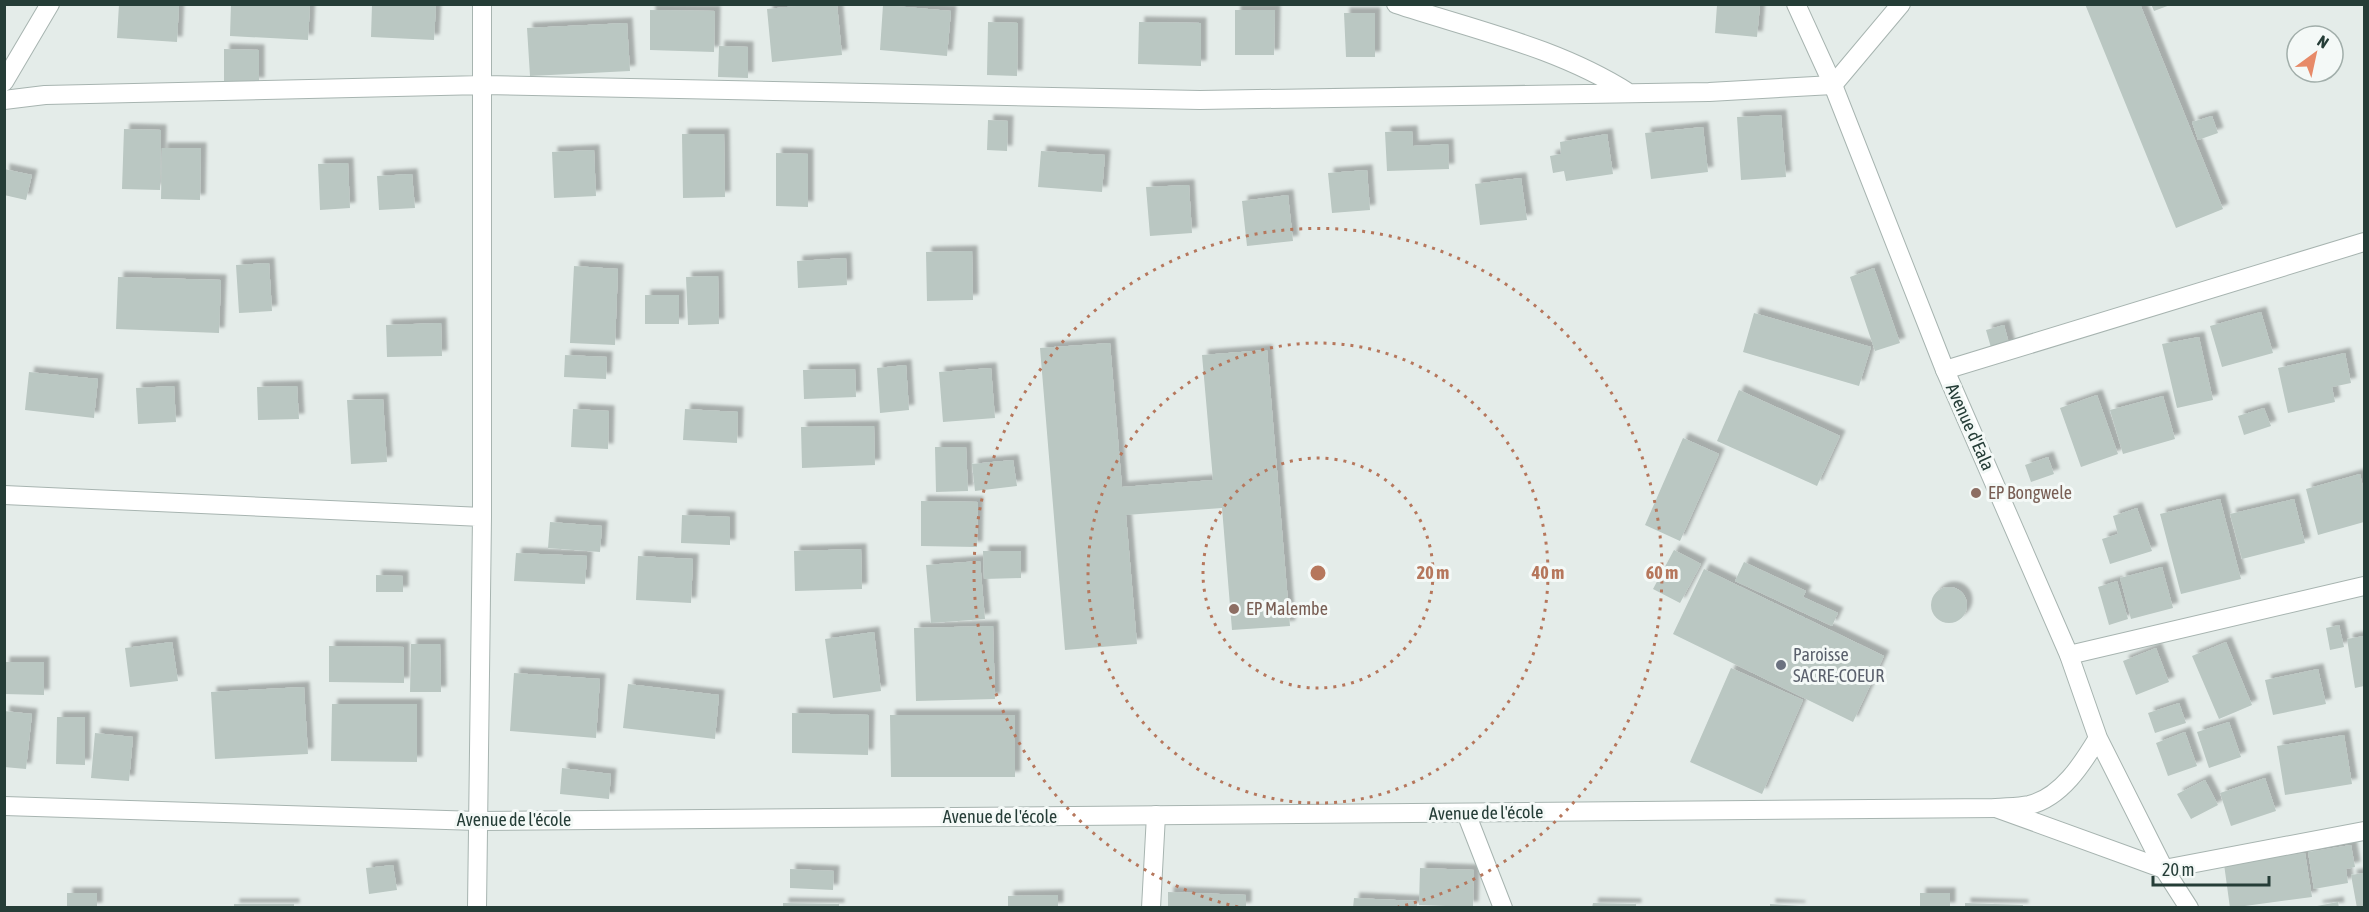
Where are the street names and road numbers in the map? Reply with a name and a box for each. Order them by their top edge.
street label: Avenue d'Eala [1942,380,1999,474]
street label: Avenue de l'école [1429,801,1543,824]
street label: Avenue de l'école [943,806,1057,827]
street label: Avenue de l'école [457,809,571,830]

